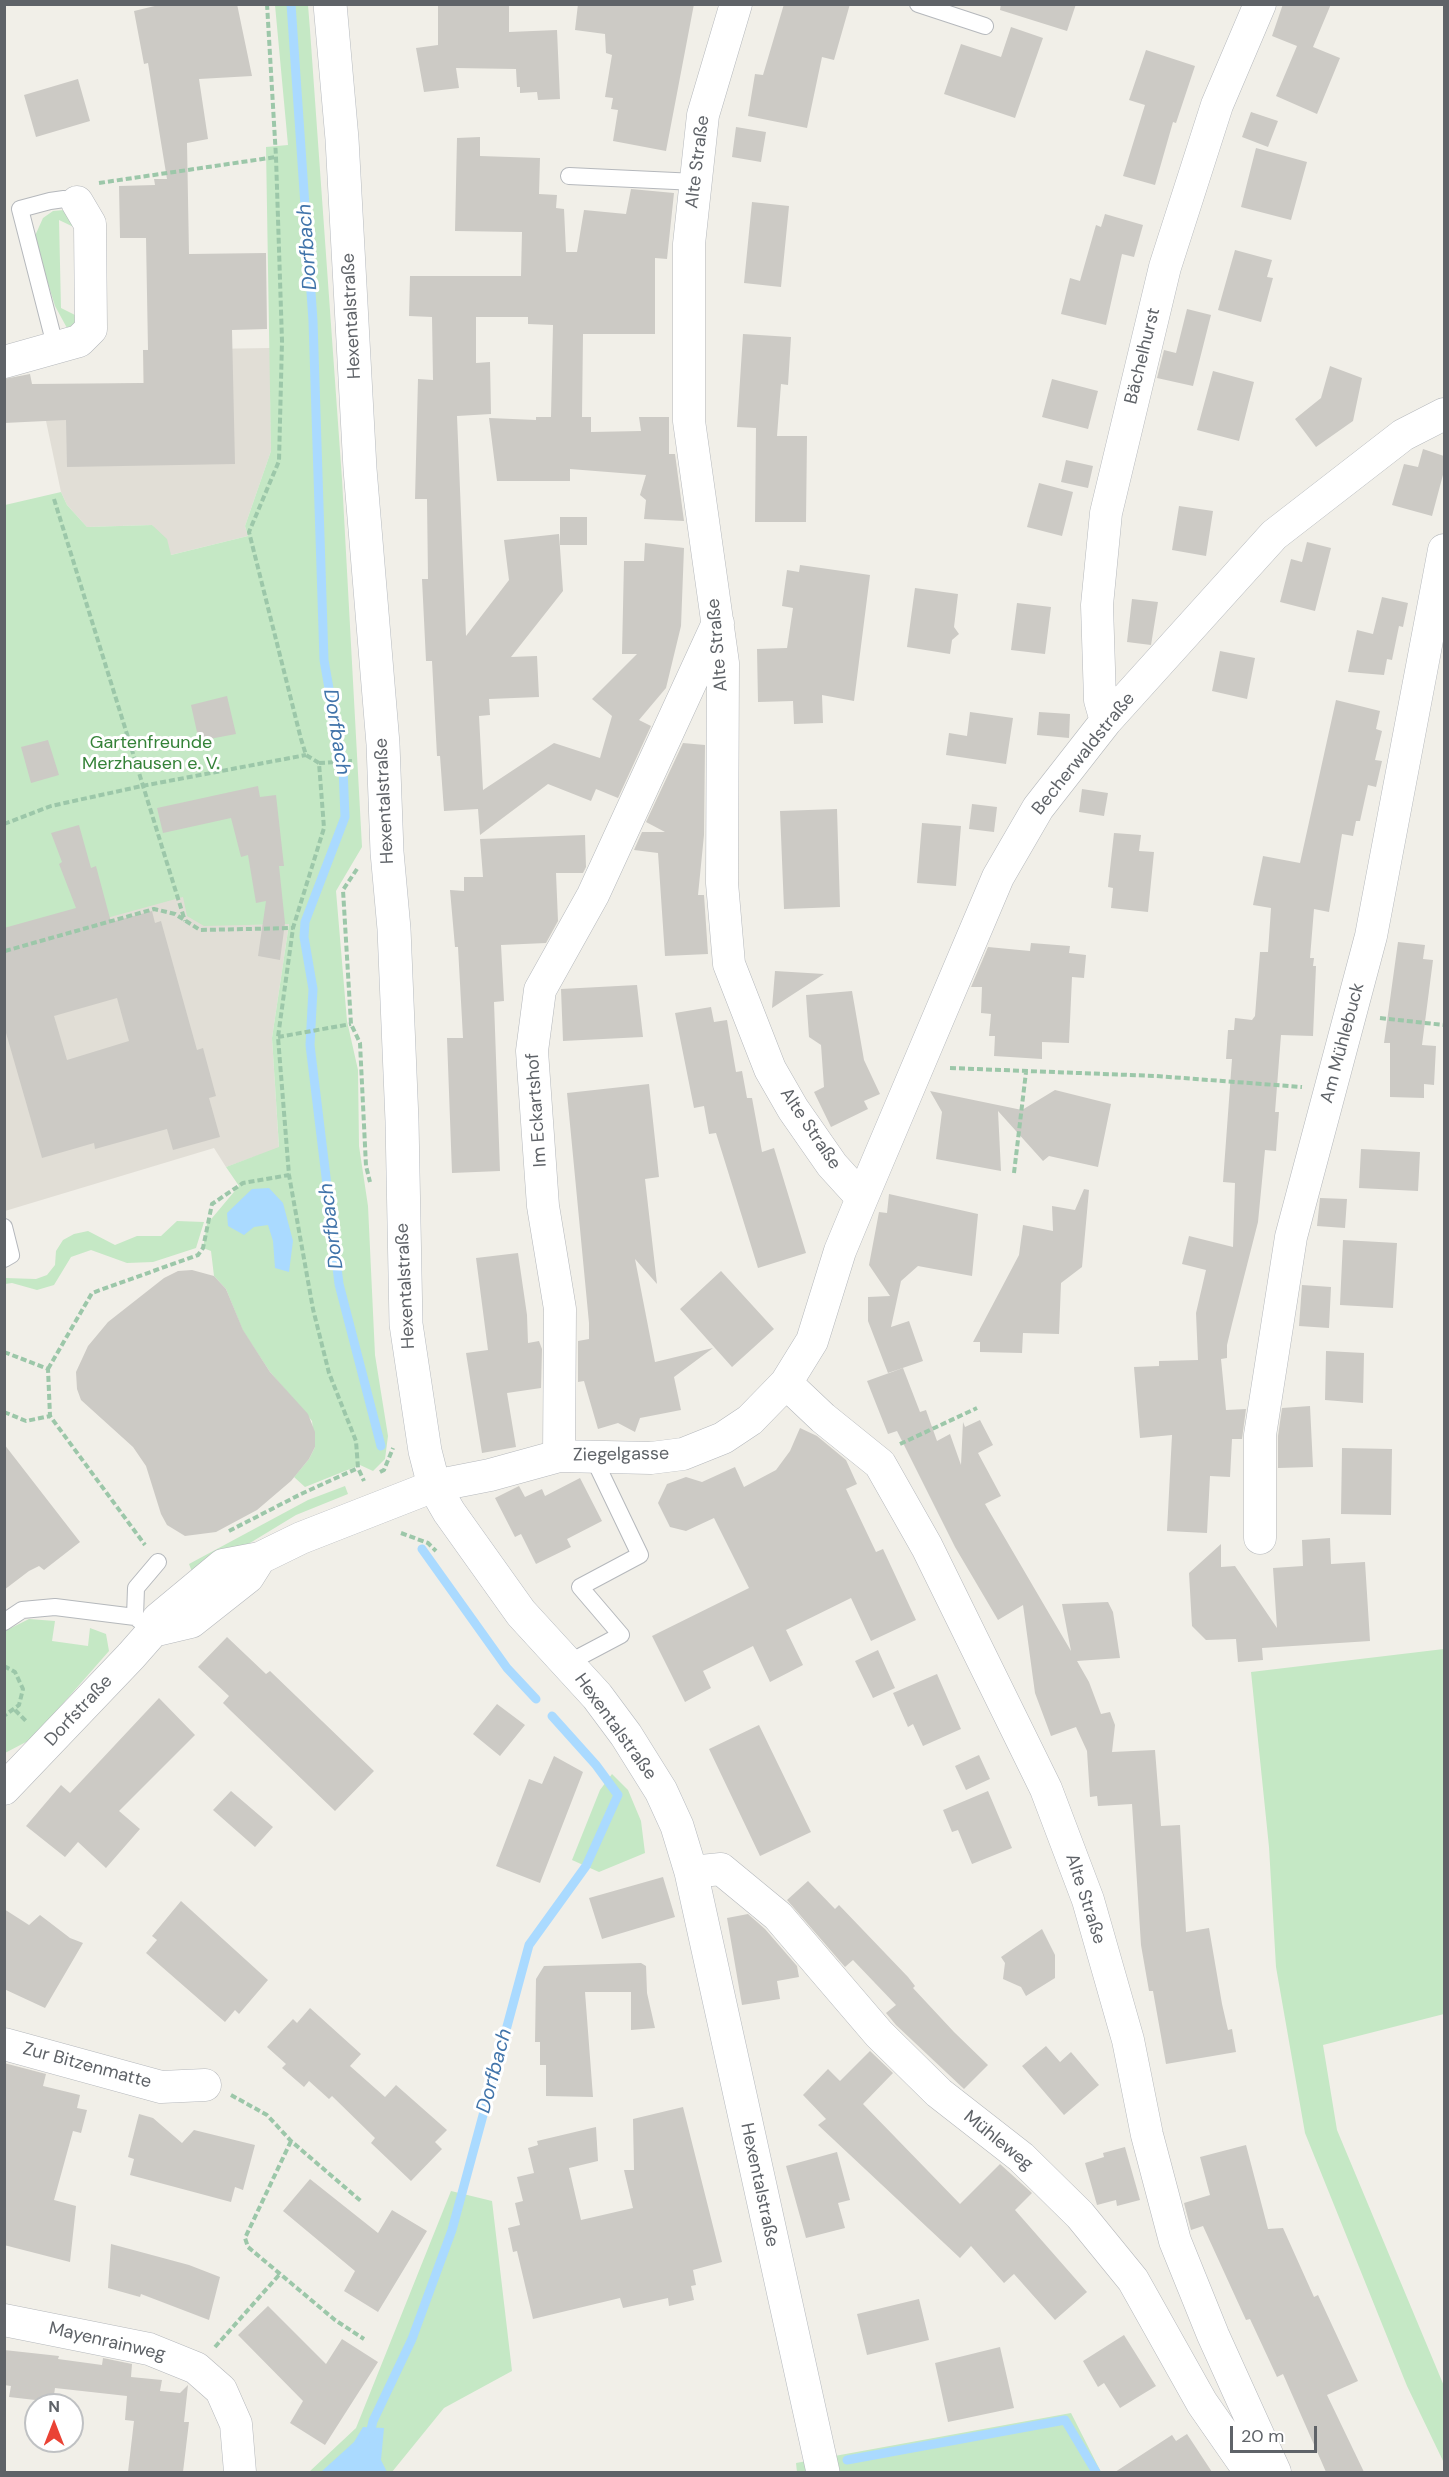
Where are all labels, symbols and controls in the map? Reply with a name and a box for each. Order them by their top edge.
street label: Alte Straße [682,114,714,210]
water label: Dorfbach [293,203,323,291]
street label: Hexentalstraße [338,252,366,380]
street label: Bächelhurst [1121,306,1165,406]
street label: Alte Straße [703,597,733,693]
water label: Dorfbach [317,687,355,777]
street label: Becherwaldstraße [1028,688,1140,820]
park label: Gartenfreunde Merzhausen e. V. [82,732,220,774]
street label: Hexentalstraße [371,737,399,865]
street label: Am Mühlebuck [1317,980,1369,1106]
street label: Im Eckartshof [522,1052,552,1168]
street label: Alte Straße [775,1084,845,1174]
water label: Dorfbach [315,1182,349,1270]
street label: Hexentalstraße [392,1222,420,1350]
street label: Ziegelgasse [573,1443,669,1467]
street label: Hexentalstraße [569,1670,661,1784]
street label: Dorfstraße [41,1671,117,1751]
street label: Alte Straße [1060,1851,1110,1947]
water label: Dorfbach [472,2026,518,2116]
street label: Zur Bitzenmatte [20,2038,154,2094]
street label: Mühleweg [959,2106,1037,2176]
street label: Hexentalstraße [735,2121,783,2249]
street label: Mayenrainweg [47,2318,167,2366]
north arrow [24,2393,84,2453]
text: N [48,2396,60,2417]
scale bar [1233,2414,1320,2452]
text: 20 m [1241,2424,1284,2448]

